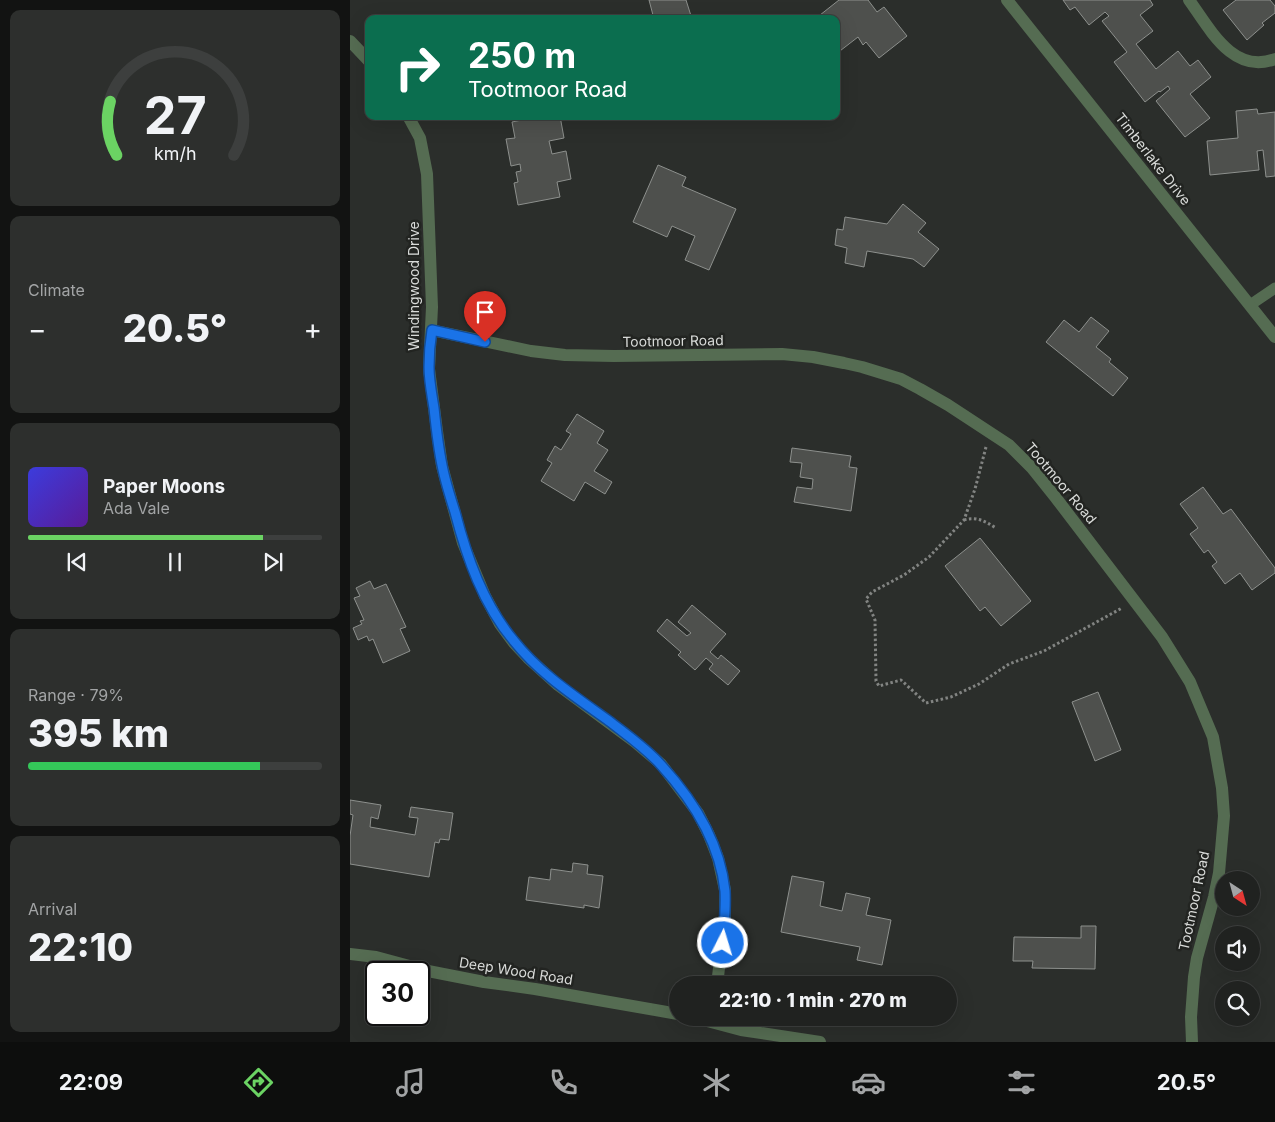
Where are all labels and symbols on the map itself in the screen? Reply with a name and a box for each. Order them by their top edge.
street label: Timberlake Drive [1112,109,1195,208]
street label: Windingwood Drive [405,221,422,351]
pin [464,291,506,342]
street label: Tootmoor Road [622,331,724,350]
street label: Tootmoor Road [1022,438,1100,527]
street label: Tootmoor Road [1175,850,1212,952]
north arrow [1215,871,1260,916]
position arrow [696,916,748,968]
street label: Deep Wood Road [458,953,574,988]
speed limit sign: 30 [365,961,430,1026]

